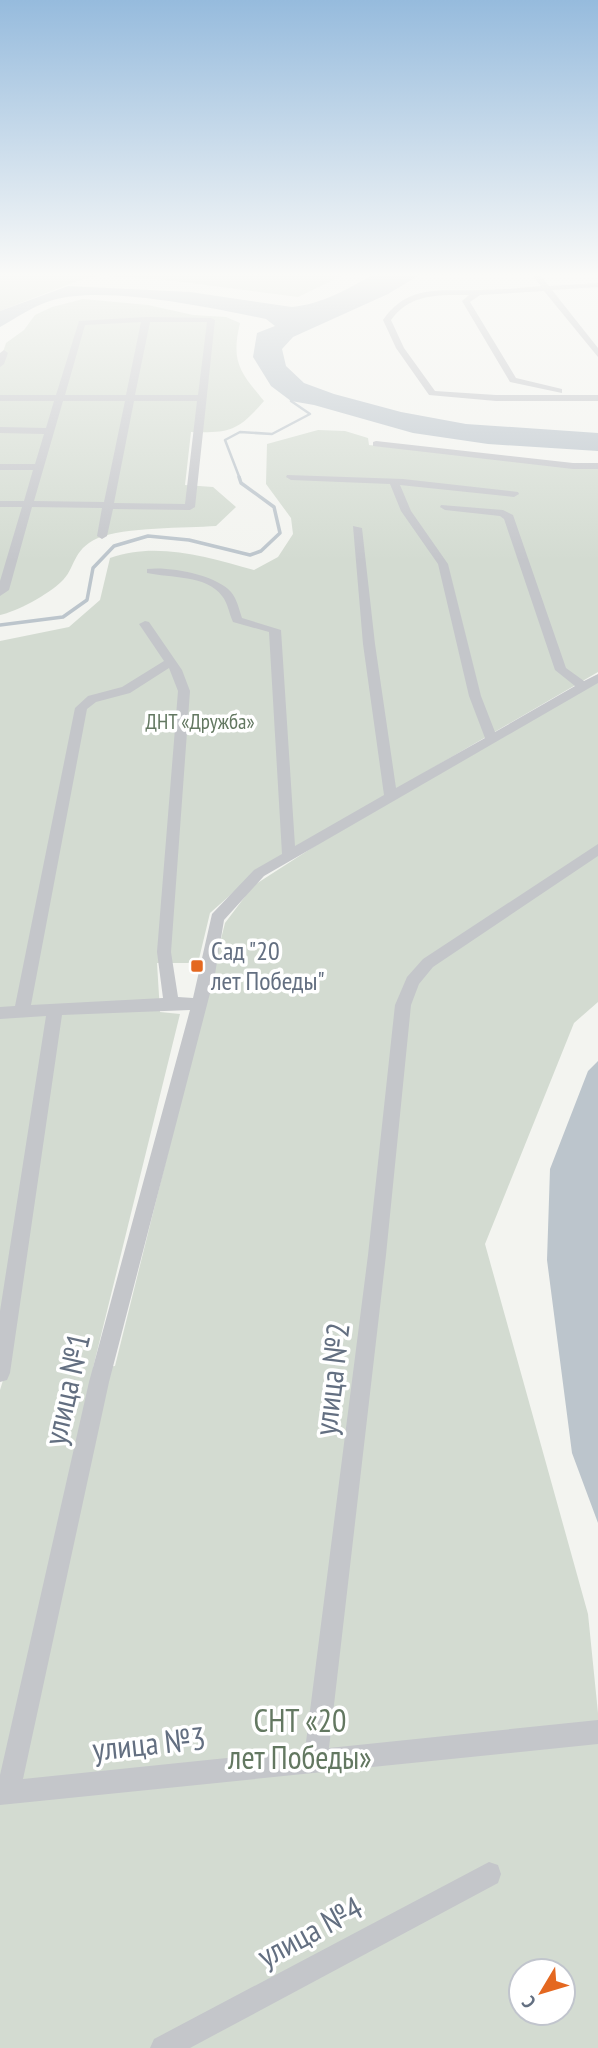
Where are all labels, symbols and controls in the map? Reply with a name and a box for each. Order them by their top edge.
park label: ДНТ «Дружба» [146,708,254,735]
place label: Сад "20 лет Победы" [210,934,325,997]
marker: Сад "20 лет Победы" [189,958,205,974]
street label: улица №2 [303,1320,359,1438]
street label: улица №1 [33,1329,99,1449]
park label: СНТ «20 лет Победы» [227,1699,372,1778]
street label: улица №3 [90,1716,207,1770]
street label: улица №4 [250,1886,369,1976]
north arrow [507,1957,577,2027]
text: С [516,1991,541,2013]

